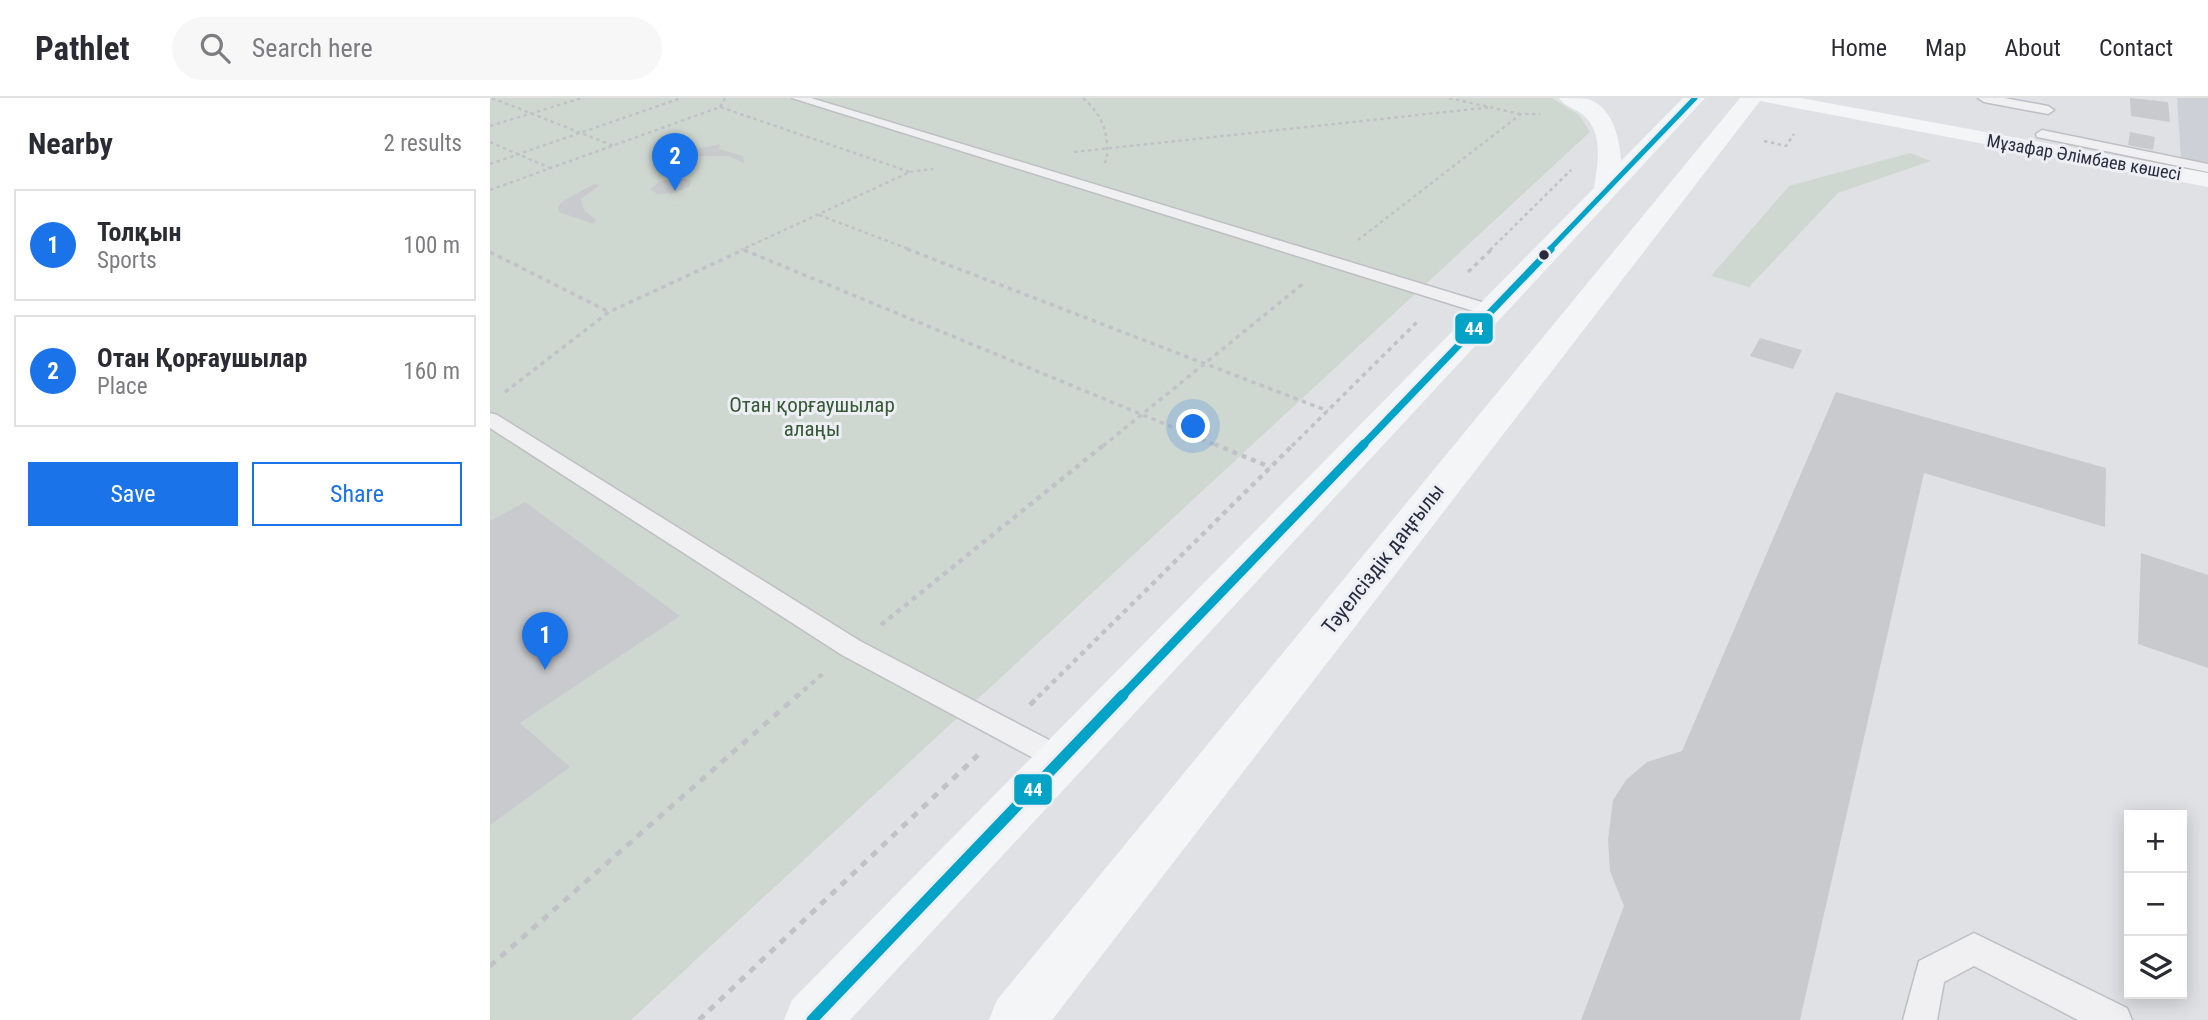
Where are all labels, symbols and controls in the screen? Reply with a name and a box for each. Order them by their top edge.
search box [172,17,662,80]
text: Pathlet [35,29,130,68]
icon: search [196,29,234,67]
text: Search here [252,33,373,63]
text: Home [1831,34,1887,62]
text: Map [1925,34,1967,62]
text: About [2005,34,2061,62]
text: Contact [2099,34,2173,62]
text: Nearby [28,126,113,161]
text: 2 results [384,130,462,157]
street label: Мұзафар Әлімбаев көшесі [1985,130,2183,184]
pin: 2 [652,133,698,191]
text: Толқын [97,217,181,247]
text: 1 [47,232,59,259]
text: 100 m [403,232,460,259]
text: Sports [97,247,157,274]
unlabelled marker [1537,248,1551,262]
line badge: 44 [1454,312,1494,345]
text: 44 [1464,317,1484,340]
text: Отан Қорғаушылар [97,343,307,373]
text: 2 [47,358,59,385]
text: 160 m [403,358,460,385]
text: Place [97,373,147,400]
park label: Отан қорғаушылар алаңы [729,393,895,441]
your location [1176,409,1210,443]
button: Save [28,462,238,526]
button: Share [252,462,462,526]
street label: Тәуелсіздік даңғылы [1317,479,1449,639]
pin: 1 [522,612,568,670]
line badge: 44 [1013,773,1053,806]
text: 44 [1023,778,1043,801]
map controls [2124,810,2187,999]
button: + [2124,810,2187,873]
button: − [2124,873,2187,936]
button: layers [2124,936,2187,999]

